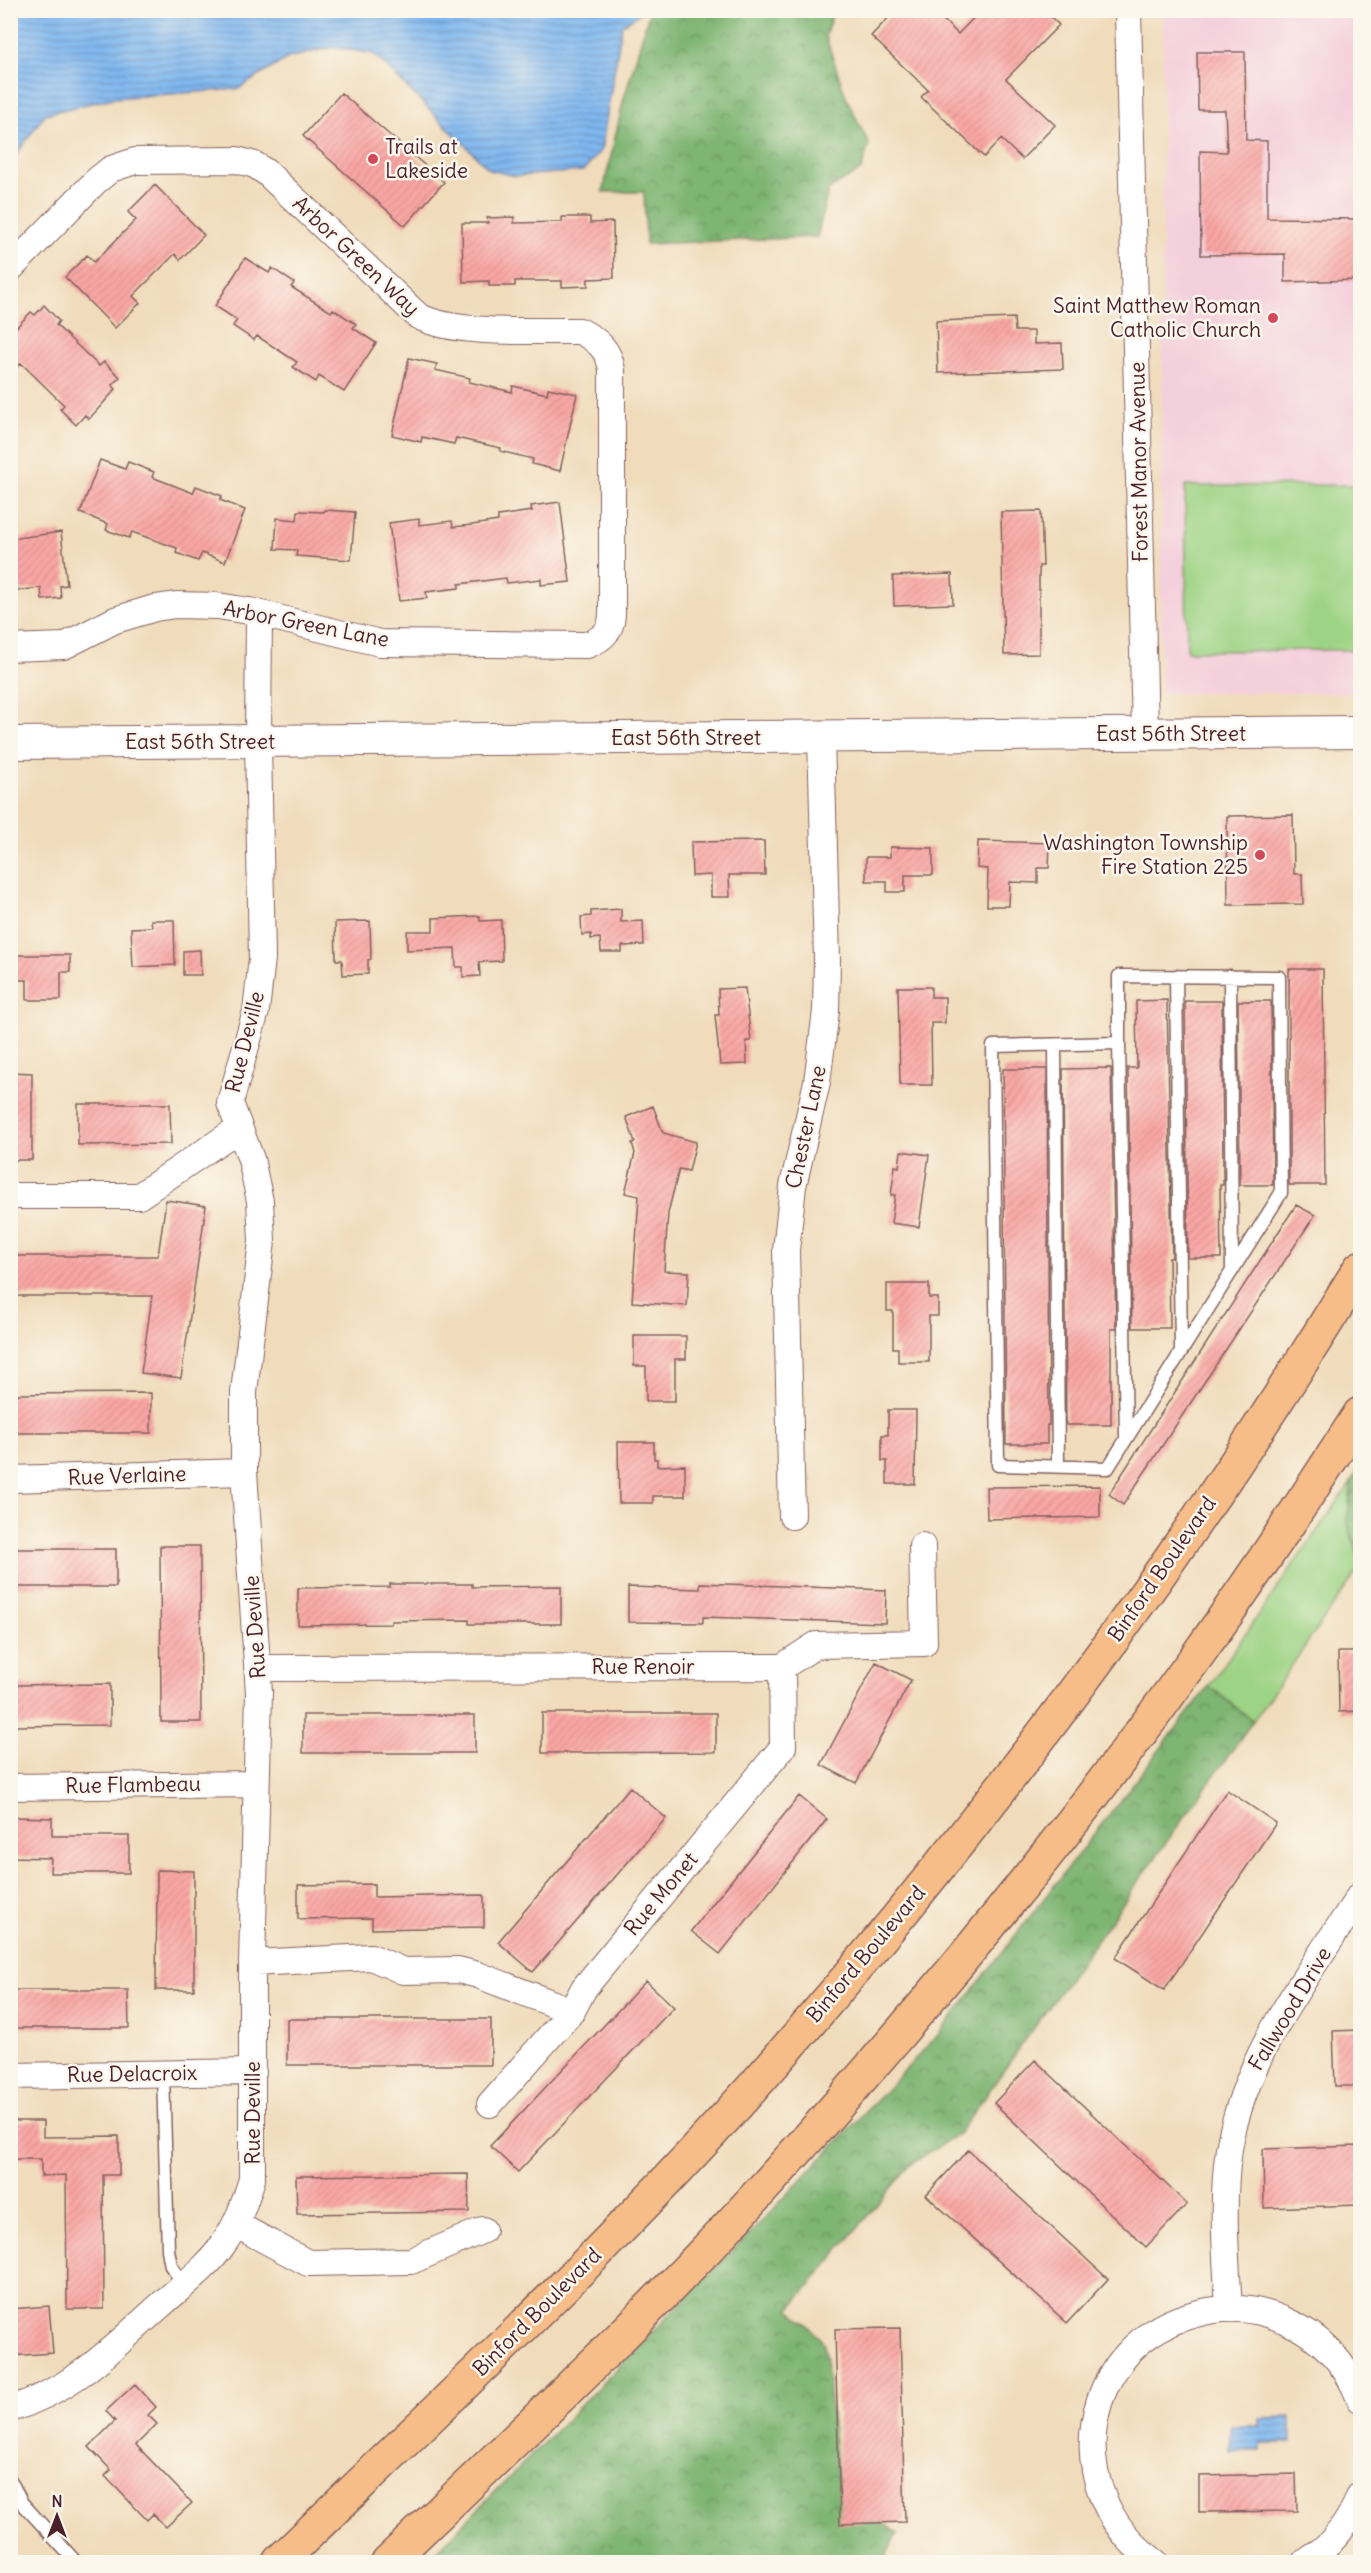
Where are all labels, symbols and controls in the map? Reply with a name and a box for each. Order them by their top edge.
place label: Trails at Lakeside [385,133,468,184]
marker: Trails at Lakeside [366,152,380,166]
street label: Arbor Green Way [287,190,426,321]
place label: Saint Matthew Roman Catholic Church [1053,292,1261,343]
marker: Saint Matthew Roman Catholic Church [1266,311,1280,325]
street label: Forest Manor Avenue [1123,362,1154,562]
street label: Arbor Green Lane [221,594,391,653]
street label: East 56th Street [1096,720,1246,747]
street label: East 56th Street [611,724,761,751]
street label: East 56th Street [125,728,275,755]
place label: Washington Township Fire Station 225 [1043,829,1248,880]
marker: Washington Township Fire Station 225 [1253,848,1267,862]
street label: Rue Deville [219,988,270,1095]
street label: Chester Lane [779,1063,832,1191]
street label: Rue Verlaine [67,1460,187,1491]
street label: Binford Boulevard [1101,1491,1222,1647]
street label: Rue Deville [237,1574,272,1680]
street label: Rue Renoir [591,1653,695,1680]
street label: Rue Flambeau [65,1770,201,1799]
street label: Rue Monet [618,1846,703,1941]
street label: Binford Boulevard [800,1879,931,2028]
street label: Fallwood Drive [1242,1942,1337,2075]
street label: Rue Delacroix [67,2059,197,2088]
street label: Rue Deville [239,2061,266,2165]
street label: Binford Boulevard [467,2242,607,2382]
north arrow [27,2486,87,2546]
text: N [51,2491,63,2511]

